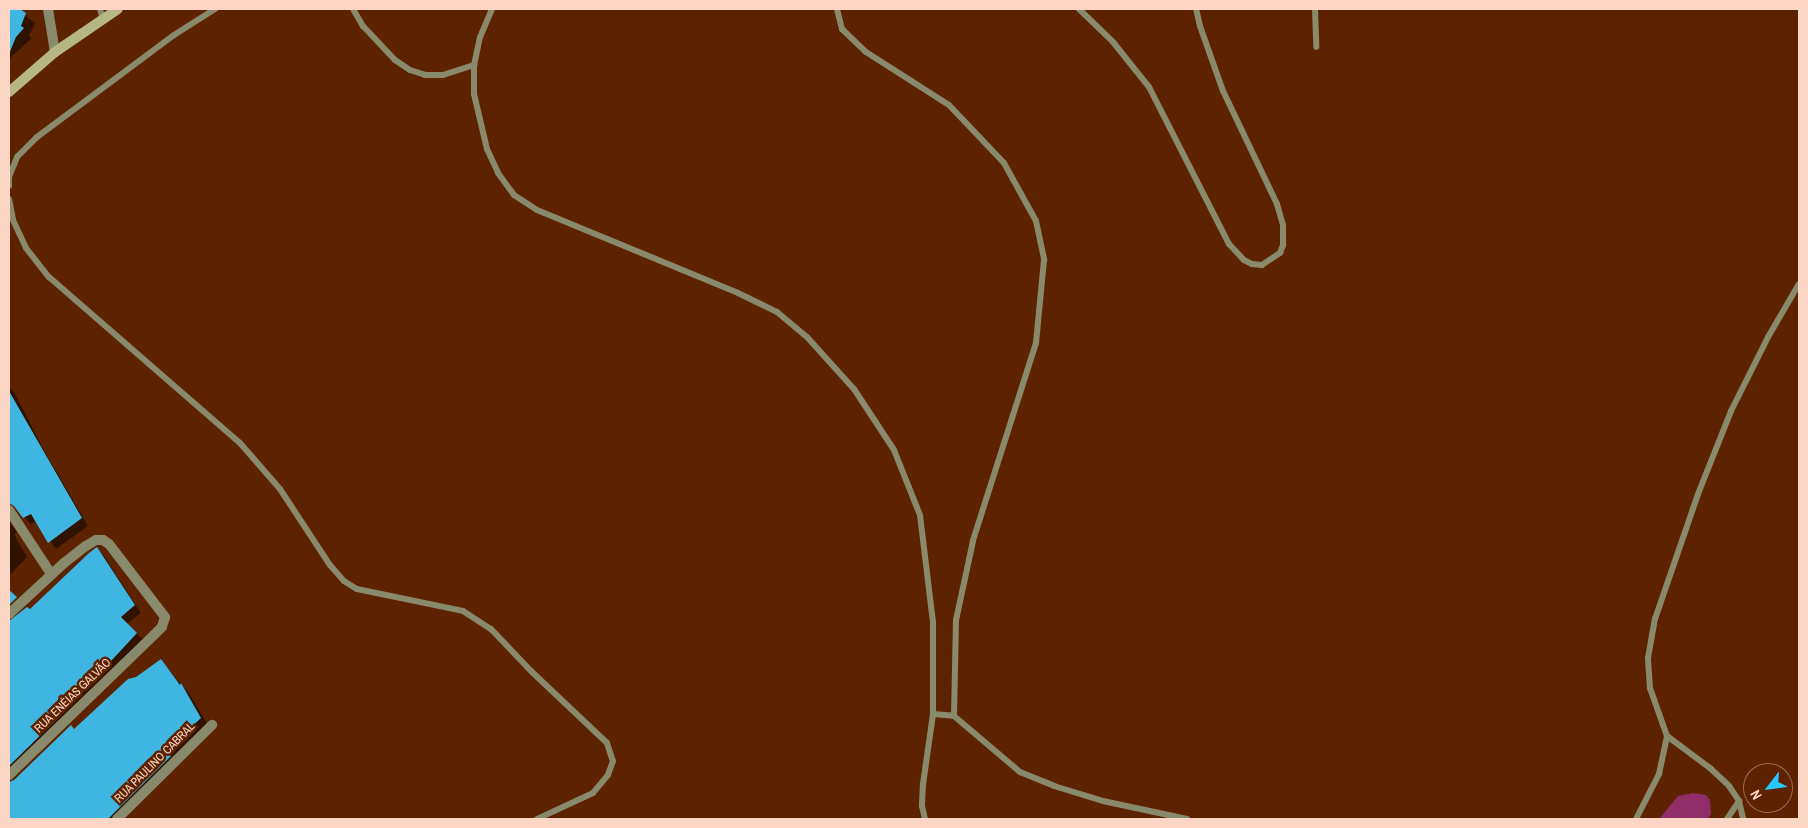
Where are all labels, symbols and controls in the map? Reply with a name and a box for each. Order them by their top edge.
street label: RUA ENÉIAS GALVÃO [32,656,114,736]
street label: RUA PAULINO CABRAL [112,720,198,806]
north arrow [1743,763,1793,813]
text: N [1746,787,1766,803]

